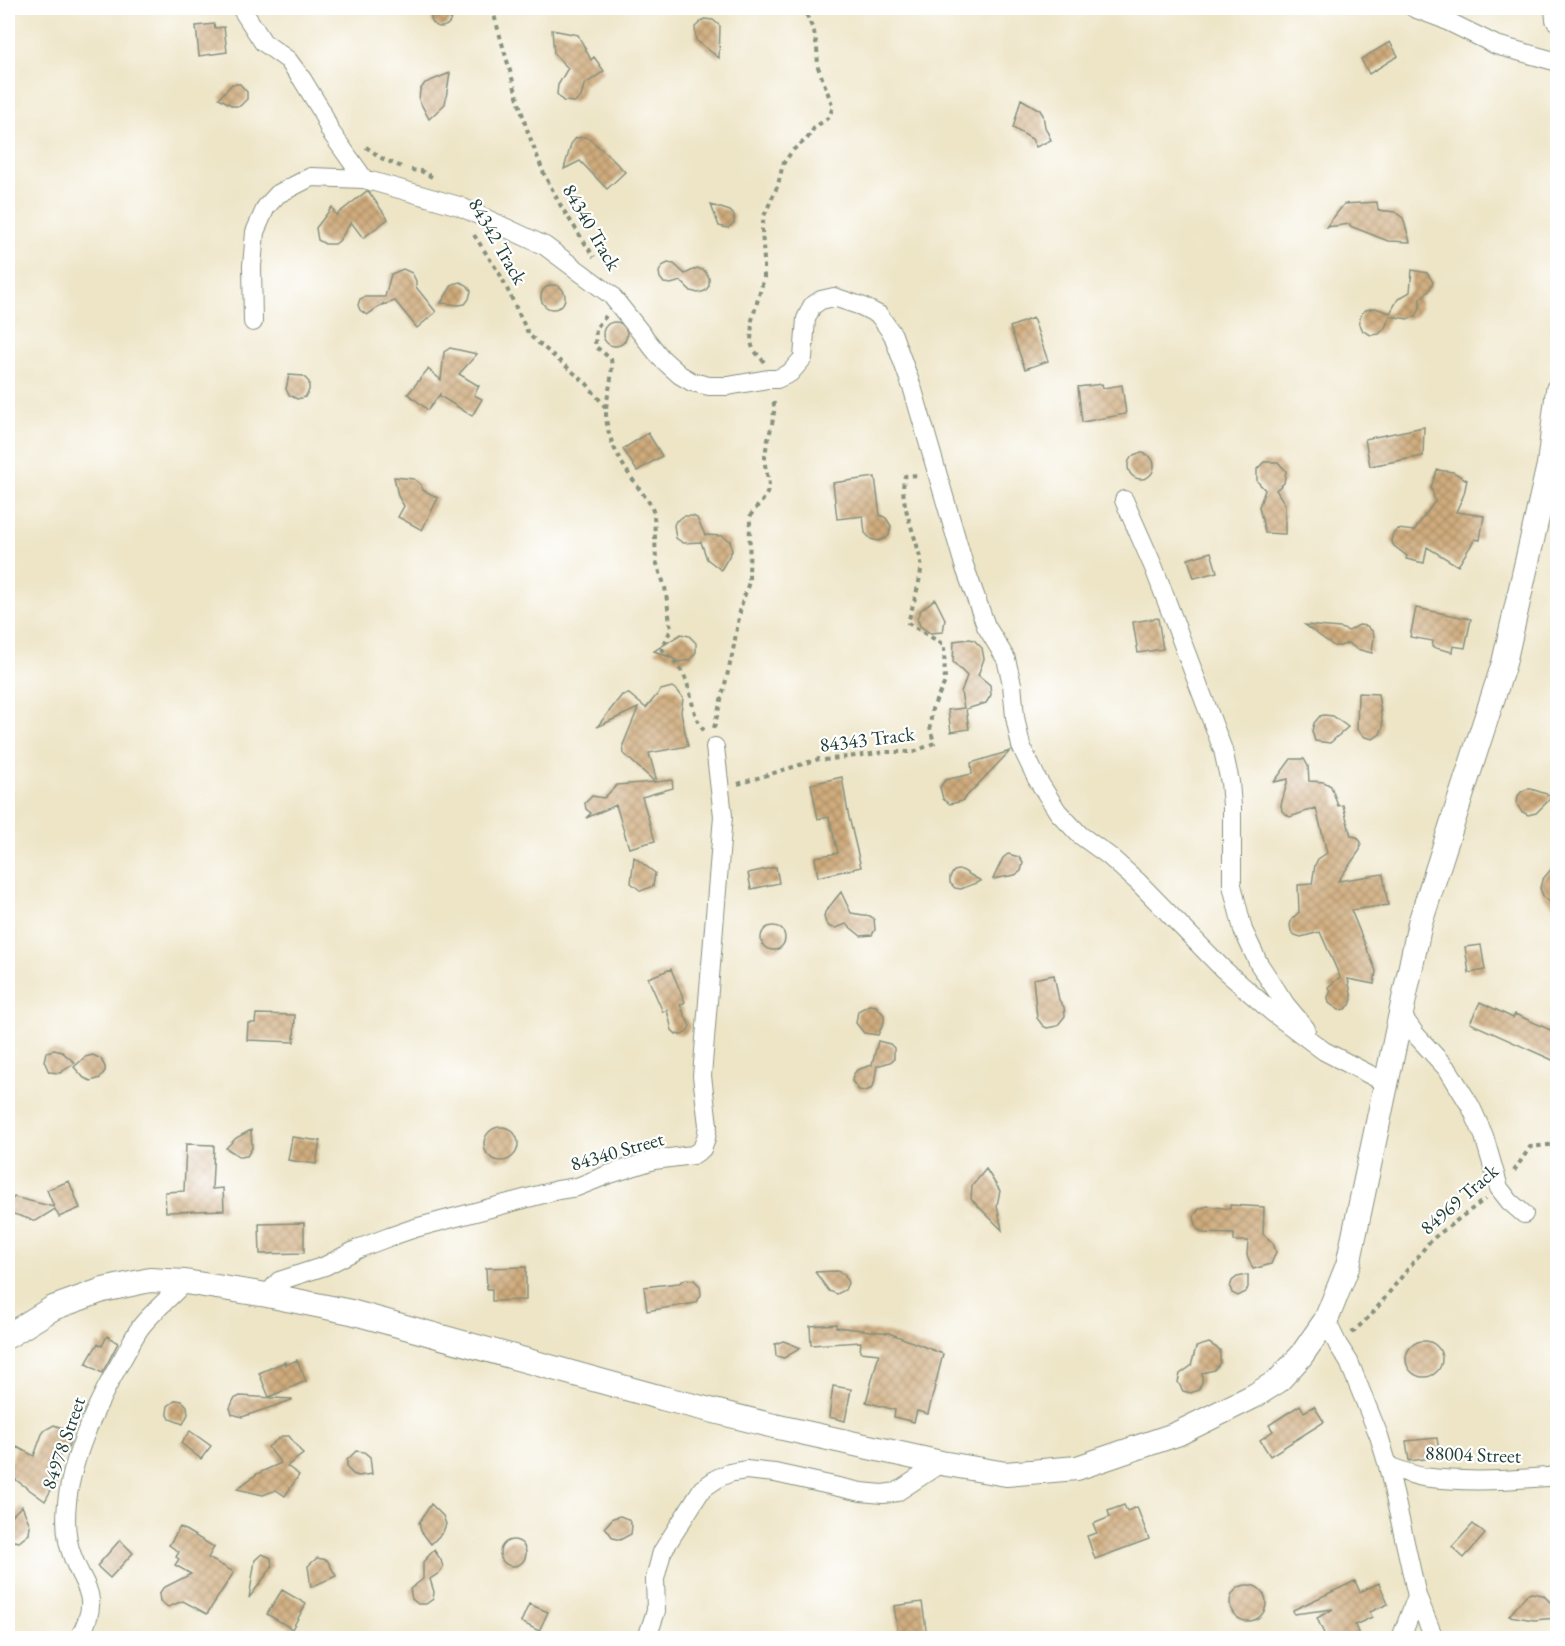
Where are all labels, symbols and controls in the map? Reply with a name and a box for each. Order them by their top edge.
street label: 84340 Track [557,179,627,275]
street label: 84342 Track [463,193,533,289]
street label: 84343 Track [818,720,917,758]
street label: 84340 Street [567,1125,667,1177]
street label: 84969 Track [1414,1157,1504,1240]
street label: 84978 Street [35,1393,91,1493]
street label: 88004 Street [1425,1439,1522,1469]

